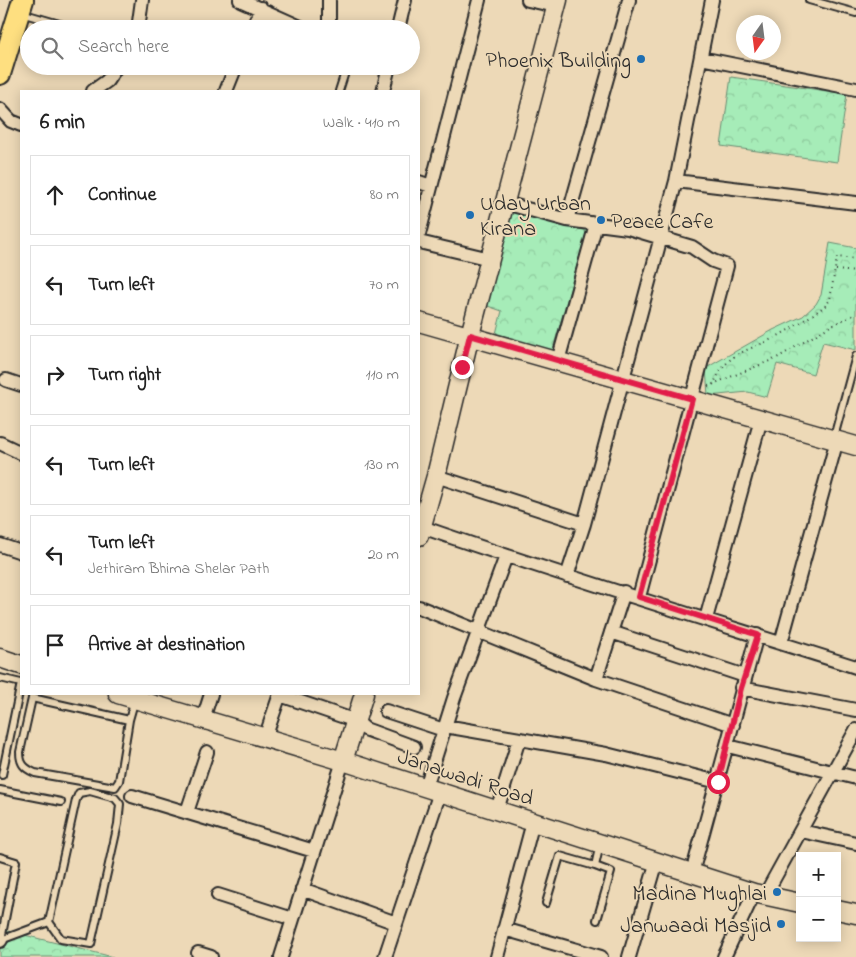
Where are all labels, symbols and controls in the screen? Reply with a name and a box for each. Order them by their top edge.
north arrow [736,15,781,60]
search box [20,20,420,75]
icon: search [38,34,66,62]
text: Search here [78,34,169,61]
place label: Phoenix Building [486,46,631,79]
marker: Phoenix Building [635,53,647,65]
text: 6 min [40,108,85,138]
text: Walk · 410 m [323,111,400,135]
icon: ahead [41,181,69,209]
text: Continue [88,182,156,209]
text: 80 m [370,183,399,207]
place label: Uday Urban Kirana [480,189,591,246]
place label: Peace Cafe [611,207,713,239]
marker: Uday Urban Kirana [464,209,476,221]
marker: Peace Cafe [595,214,607,226]
icon: left [41,271,69,299]
text: Turn left [88,272,155,299]
text: 70 m [369,273,399,297]
route end [451,356,474,379]
icon: right [41,361,69,389]
text: Turn right [88,362,161,389]
text: 110 m [365,363,399,387]
icon: left [41,451,69,479]
text: Turn left [88,452,155,479]
text: 130 m [364,453,399,477]
text: Turn left [88,530,155,557]
icon: left [41,541,69,569]
text: 20 m [368,543,399,567]
text: Jethiram Bhima Shelar Path [88,557,269,581]
icon: arrive [41,631,69,659]
text: Arrive at destination [88,632,245,659]
street label: Janawadi Road [393,742,537,816]
route start [707,771,730,794]
map controls [796,852,841,942]
button: + [796,852,841,897]
place label: Madina Mughlai [632,879,767,912]
marker: Madina Mughlai [771,886,783,898]
button: − [796,897,841,942]
place label: Janwaadi Masjid [620,911,771,943]
marker: Janwaadi Masjid [775,918,787,930]

